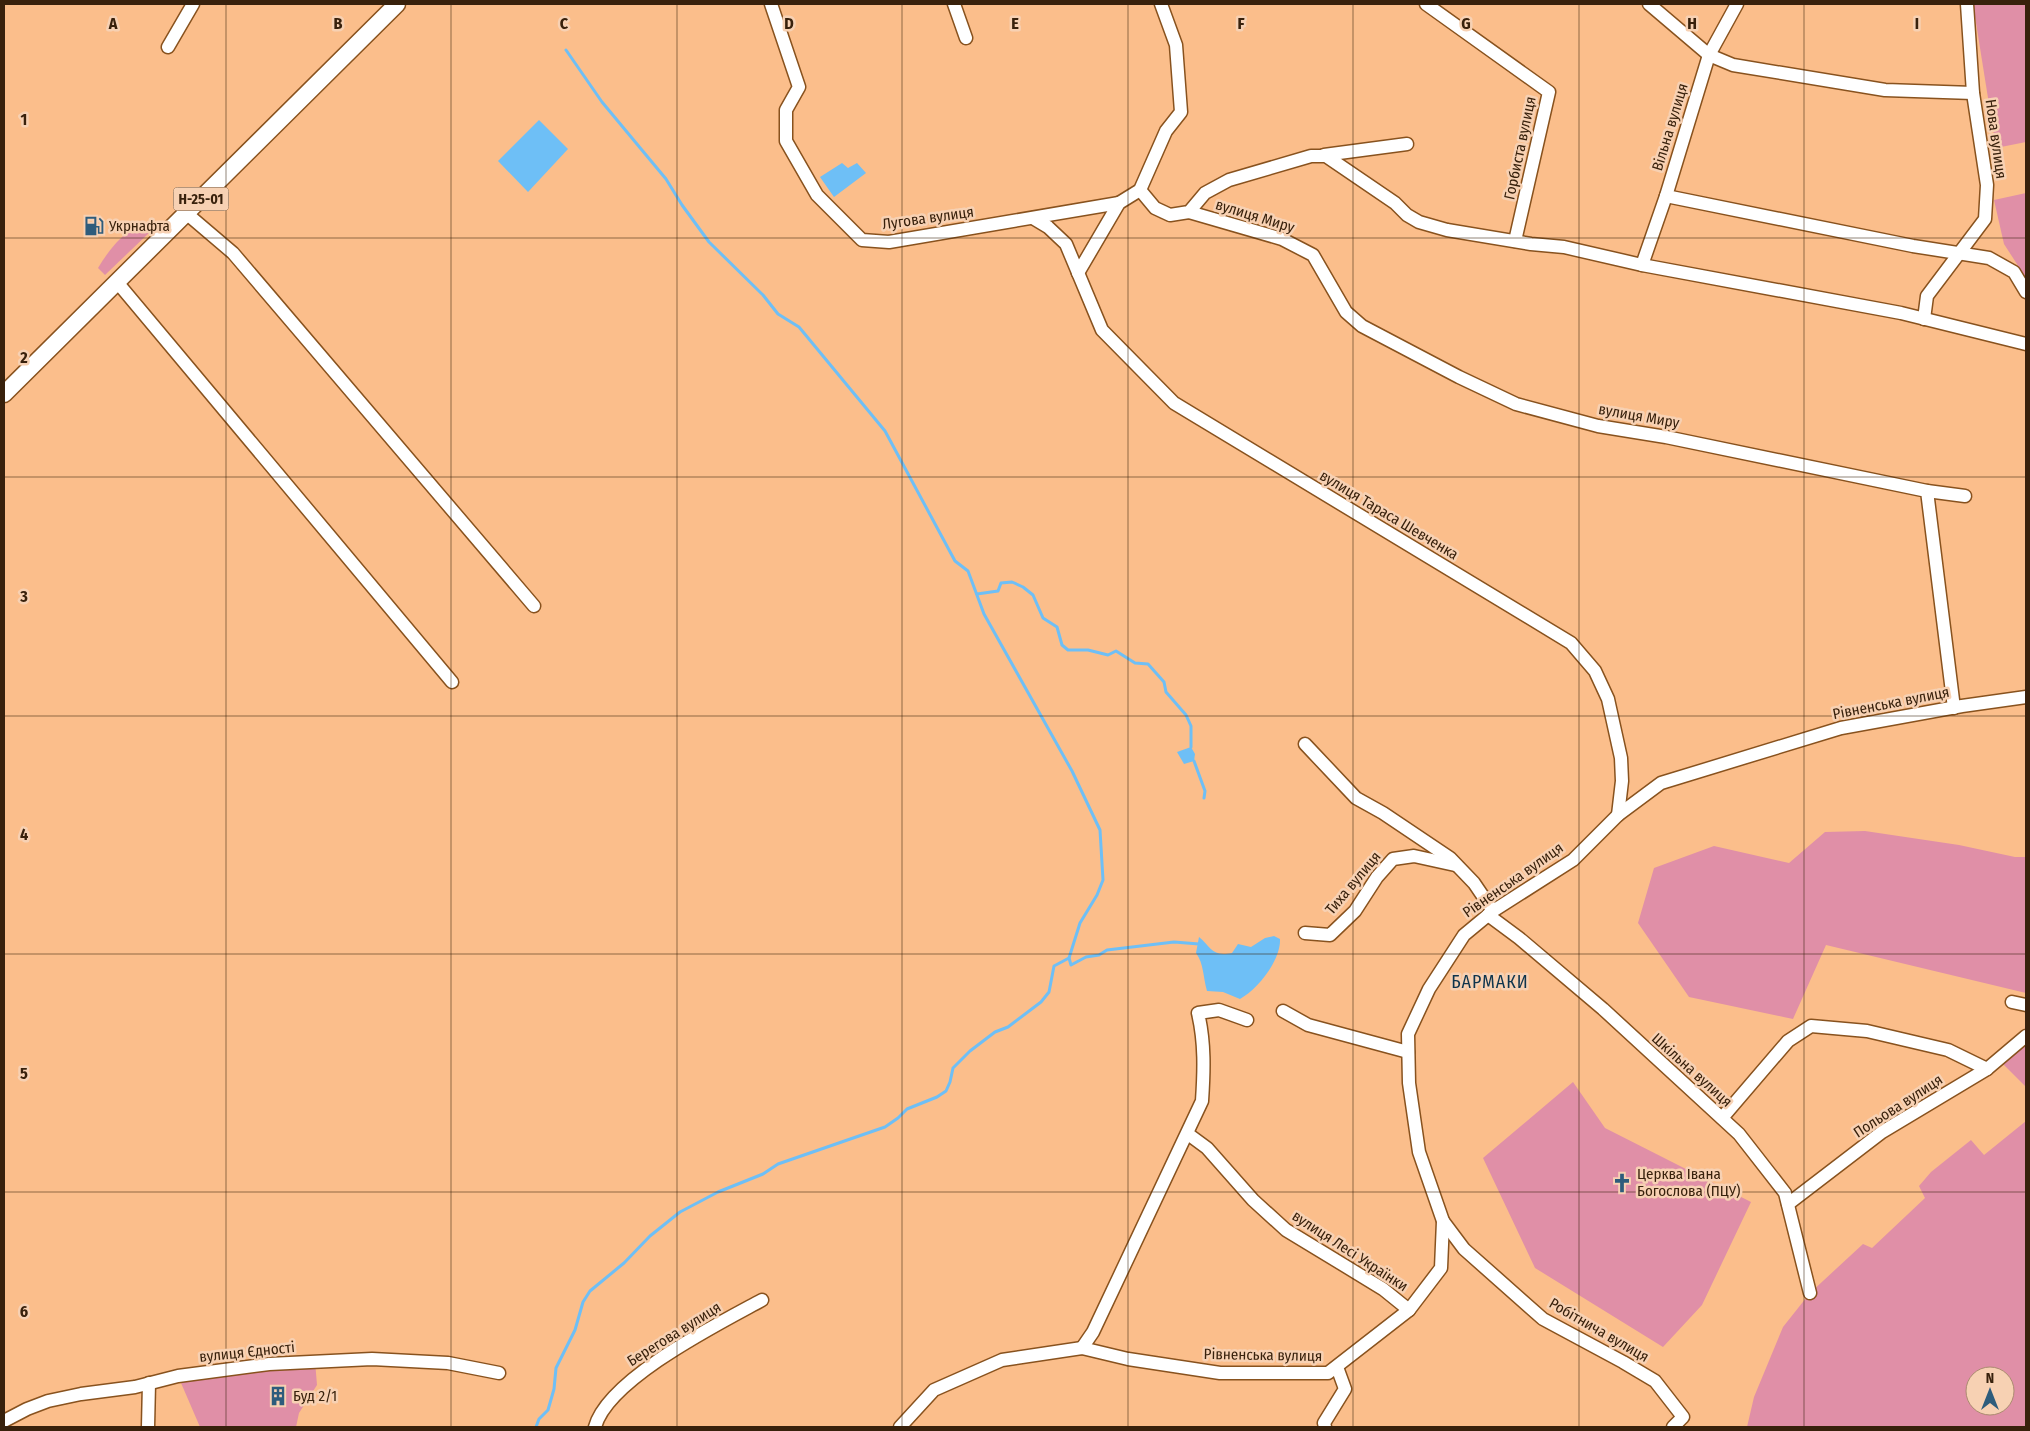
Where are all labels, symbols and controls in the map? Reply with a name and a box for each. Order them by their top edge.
text: A [108,14,118,33]
text: B [334,14,343,33]
text: C [560,14,569,33]
text: D [784,14,794,33]
text: E [1011,14,1019,33]
text: F [1237,14,1245,33]
text: G [1461,14,1471,33]
text: H [1687,14,1697,33]
text: I [1915,14,1919,33]
street label: Вільна вулиця [1648,81,1692,173]
street label: Горбиста вулиця [1500,95,1540,201]
street label: Нова вулиця [1982,98,2010,180]
text: 1 [21,110,27,129]
road number: Н-25-01 [174,188,228,210]
street label: вулиця Миру [1213,195,1297,237]
street label: Лугова вулиця [881,203,975,233]
fuel station icon: Укрнафта [83,215,105,237]
place label: Укрнафта [108,217,170,235]
text: 2 [19,348,28,367]
street label: вулиця Миру [1597,400,1681,432]
street label: вулиця Тараса Шевченка [1316,466,1462,564]
text: 3 [19,587,28,606]
street label: Рівненська вулиця [1831,683,1951,723]
text: 4 [20,825,28,844]
street label: Рівненська вулиця [1459,839,1567,921]
street label: Тиха вулиця [1321,848,1385,918]
district label: БАРМАКИ [1451,971,1529,993]
street label: Шкільна вулиця [1648,1029,1736,1111]
text: 5 [20,1064,28,1083]
street label: Польова вулиця [1850,1071,1946,1141]
place label: Церква Івана Богослова (ПЦУ) [1637,1165,1740,1200]
church icon: Церква Івана Богослова (ПЦУ) [1611,1172,1633,1194]
street label: вулиця Лесі Українки [1289,1207,1411,1295]
street label: Робітнича вулиця [1546,1294,1652,1366]
street label: Берегова вулиця [624,1298,724,1370]
text: 6 [20,1302,28,1321]
street label: вулиця Єдності [198,1338,296,1366]
street label: Рівненська вулиця [1204,1345,1322,1365]
north arrow [1965,1366,2015,1416]
text: N [1986,1370,1994,1387]
building icon: Буд 2/1 [267,1385,289,1407]
place label: Буд 2/1 [293,1387,337,1405]

